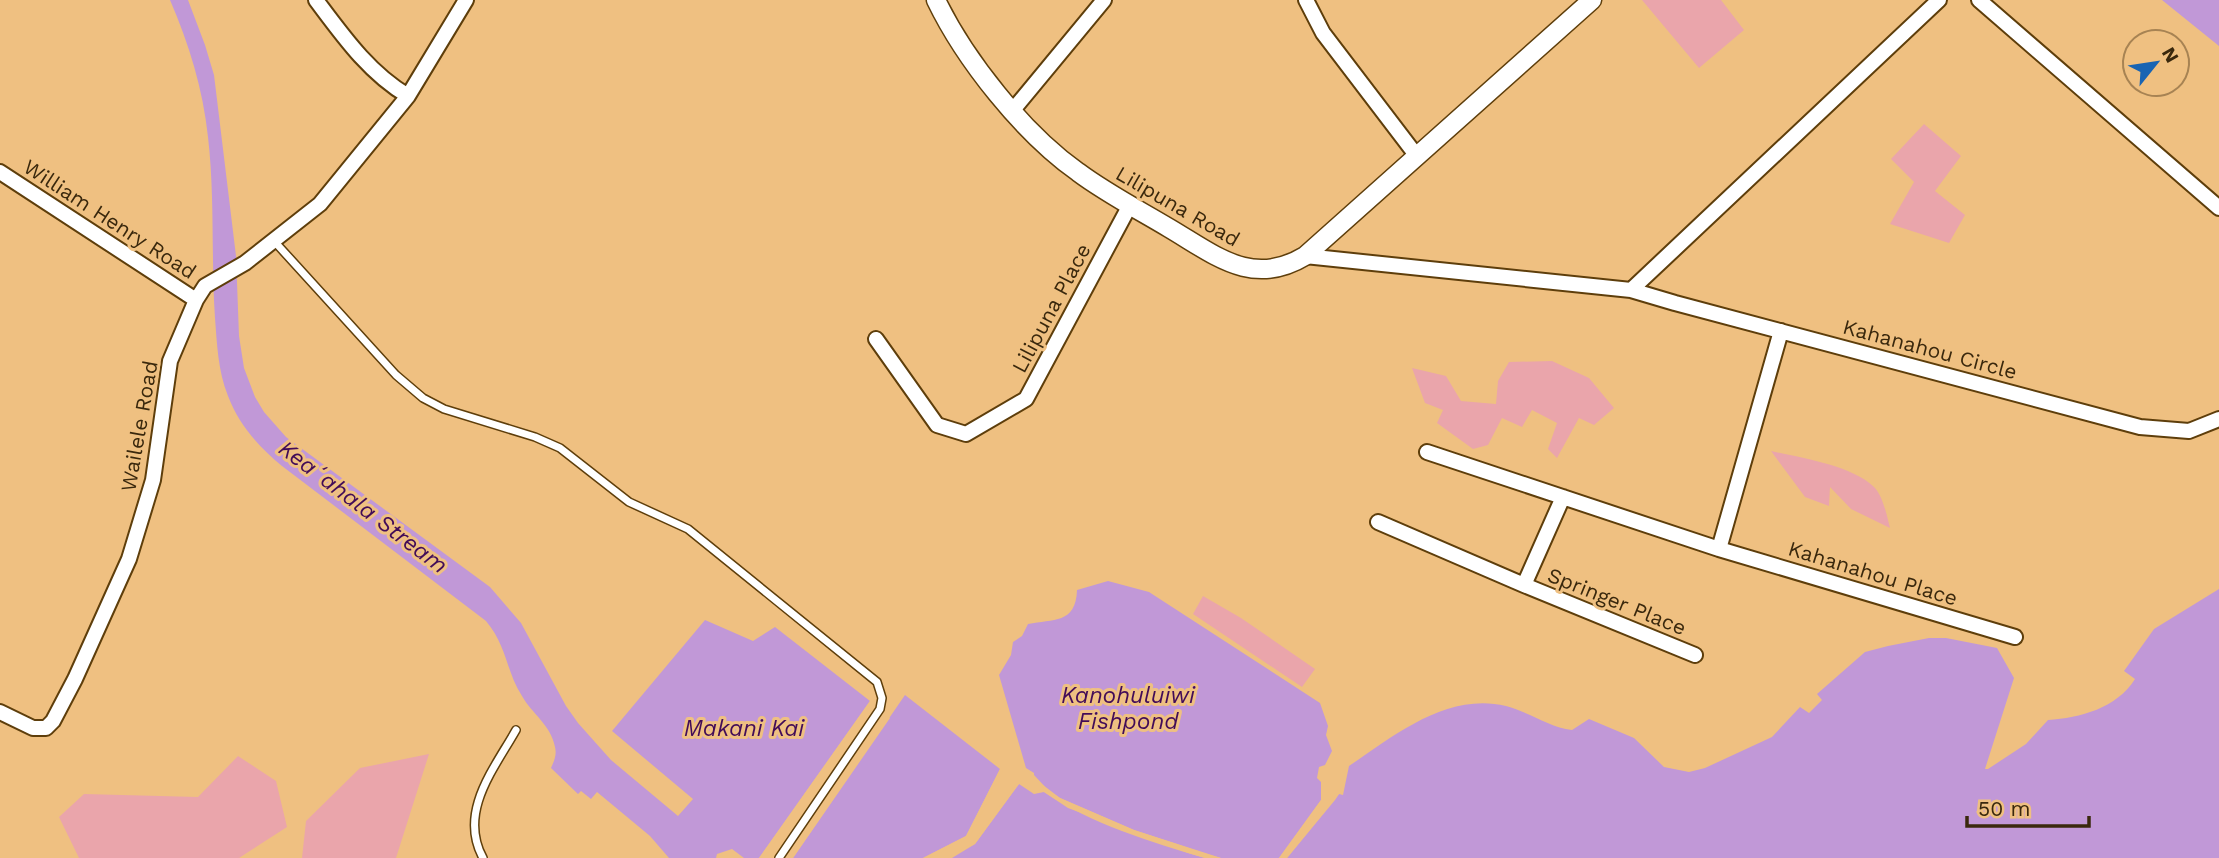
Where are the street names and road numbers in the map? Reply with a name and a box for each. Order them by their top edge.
street label: William Henry Road [19,154,201,284]
street label: Lilipuna Road [1112,160,1244,252]
street label: Lilipuna Place [1006,239,1096,377]
street label: Kahanahou Circle [1840,314,2020,384]
street label: Wailele Road [115,359,163,493]
street label: Kahanahou Place [1785,535,1961,611]
street label: Springer Place [1544,562,1690,640]

